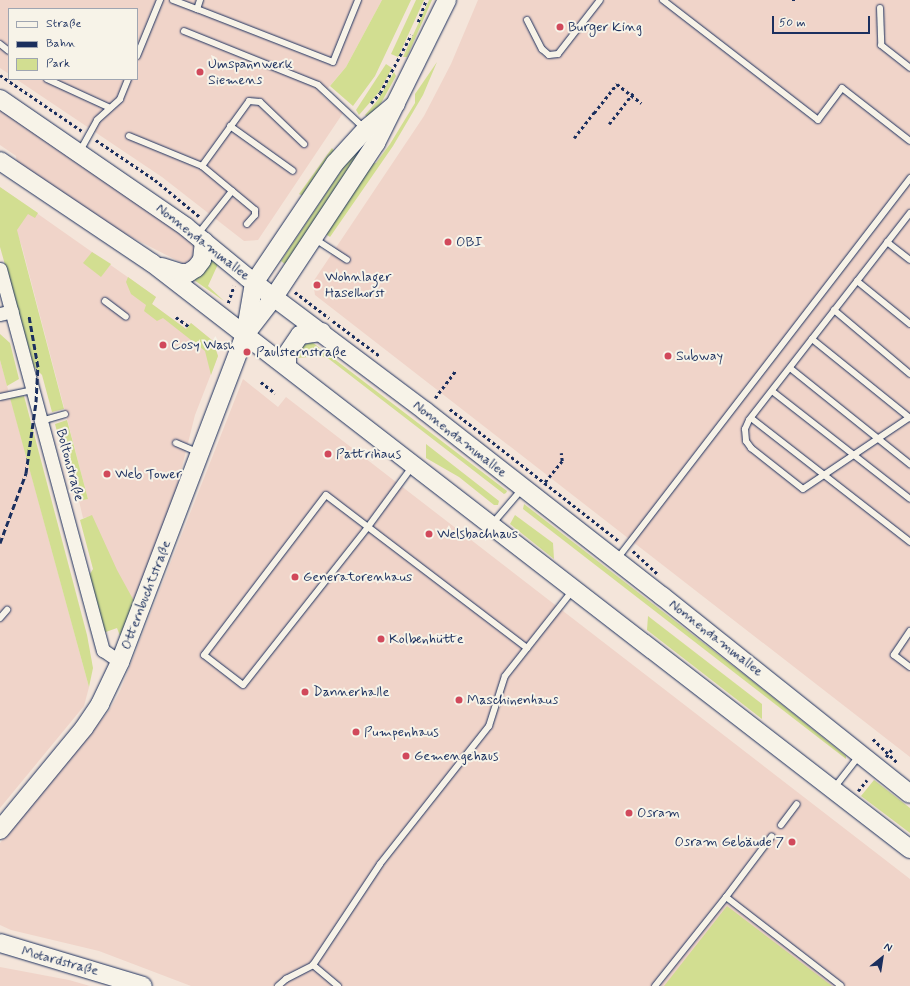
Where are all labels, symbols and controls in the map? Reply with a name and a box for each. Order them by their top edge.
legend [8,8,138,80]
scale bar [774,8,872,34]
text: 50 m [779,15,806,31]
text: Straße [46,16,81,32]
place label: Burger King [568,19,640,35]
marker: Burger King [555,22,565,32]
text: Bahn [46,36,75,52]
text: Park [46,56,70,72]
place label: Umspannwerk Siemens [208,56,293,88]
marker: Umspannwerk Siemens [195,67,205,77]
street label: Nonnendammallee [152,200,254,284]
place label: OBI [456,234,482,250]
marker: OBI [443,237,453,247]
place label: Wohnlager Haselhorst [325,269,392,302]
marker: Wohnlager Haselhorst [312,280,322,290]
place label: Cosy Wash [171,337,235,353]
marker: Cosy Wash [158,340,168,350]
place label: Paulsternstraße [256,344,347,360]
marker: Paulsternstraße [241,346,253,358]
place label: Subway [676,348,723,364]
marker: Subway [663,351,673,361]
street label: Nonnendammallee [409,397,511,481]
street label: Boltonstraße [52,427,88,503]
place label: Pattrihaus [336,446,401,462]
marker: Pattrihaus [323,449,333,459]
place label: Web Tower [115,466,181,482]
marker: Web Tower [102,469,112,479]
place label: Welsbachhaus [437,526,518,542]
marker: Welsbachhaus [424,529,434,539]
street label: Otternbuchtstraße [117,538,175,652]
place label: Generatorenhaus [303,569,412,585]
marker: Generatorenhaus [290,572,300,582]
street label: Nonnendammallee [665,596,767,680]
place label: Kolbenhütte [389,631,464,647]
marker: Kolbenhütte [376,634,386,644]
place label: Dannerhalle [313,684,389,700]
marker: Dannerhalle [300,687,310,697]
place label: Maschinenhaus [467,692,558,708]
marker: Maschinenhaus [454,695,464,705]
place label: Pumpenhaus [364,724,439,740]
marker: Pumpenhaus [351,727,361,737]
place label: Gemengehaus [414,748,499,764]
marker: Gemengehaus [401,751,411,761]
place label: Osram [637,805,680,821]
marker: Osram [624,808,634,818]
place label: Osram Gebäude 7 [674,834,784,850]
marker: Osram Gebäude 7 [787,837,797,847]
north arrow [862,938,902,978]
text: N [881,940,895,955]
street label: Motardstraße [20,943,100,979]

